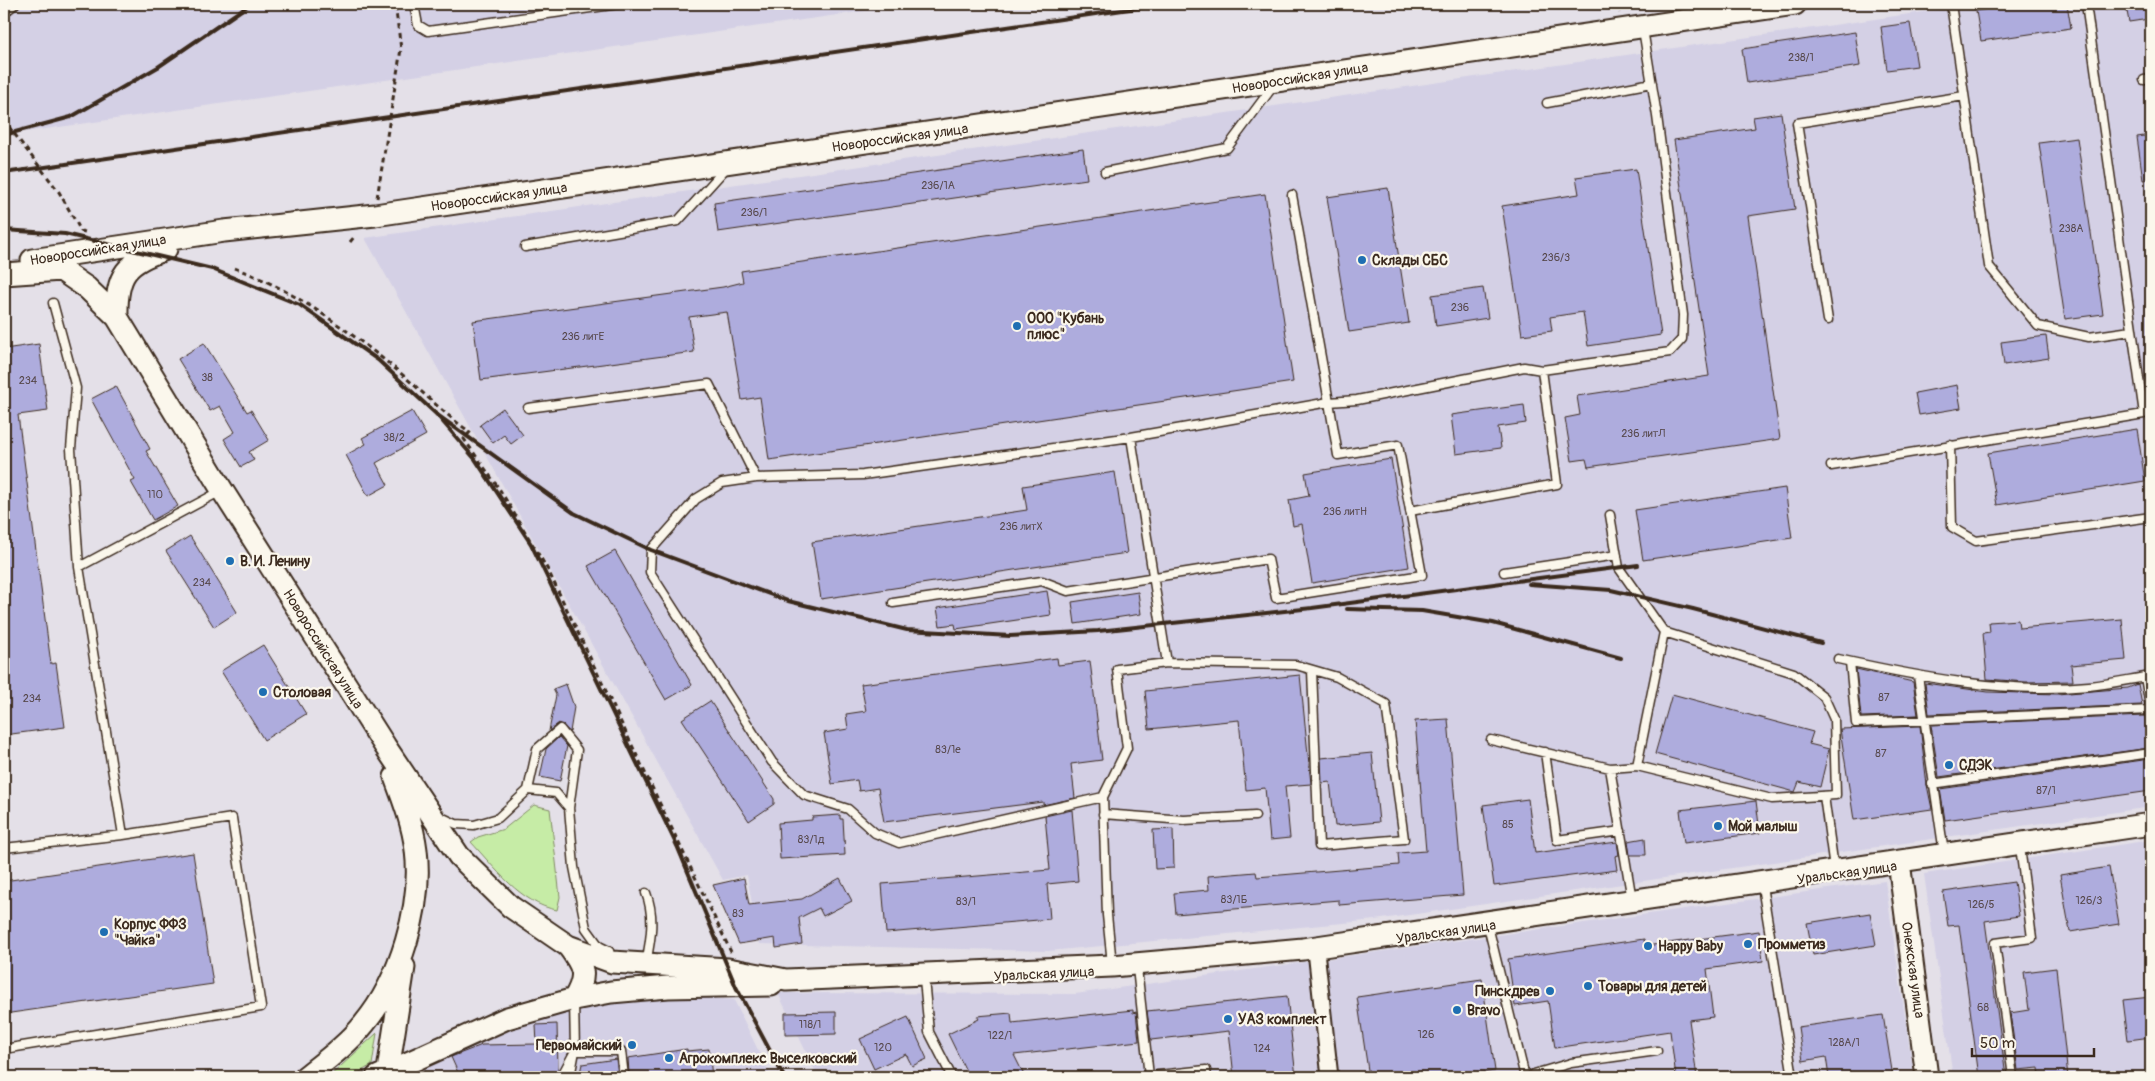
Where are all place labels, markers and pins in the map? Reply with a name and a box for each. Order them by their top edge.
place label: Склады СБС [1372,252,1448,269]
marker: Склады СБС [1356,254,1368,266]
place label: ООО "Кубань плюс" [1027,310,1104,343]
marker: ООО "Кубань плюс" [1011,320,1023,332]
place label: В. И. Ленину [240,553,310,570]
marker: В. И. Ленину [224,555,236,567]
place label: Столовая [273,684,331,701]
marker: Столовая [257,686,269,698]
place label: СДЭК [1959,757,1993,774]
marker: СДЭК [1943,759,1955,771]
place label: Мой малыш [1728,818,1797,835]
marker: Мой малыш [1712,820,1724,832]
place label: Корпус ФФЗ "Чайка" [114,916,187,949]
marker: Корпус ФФЗ "Чайка" [98,926,110,938]
place label: Промметиз [1758,936,1826,953]
place label: Happy Baby [1658,938,1723,955]
marker: Промметиз [1742,938,1754,950]
marker: Happy Baby [1642,940,1654,952]
place label: Товары для детей [1597,978,1707,995]
marker: Товары для детей [1582,980,1594,992]
place label: Пинскдрев [1475,983,1540,1000]
marker: Пинскдрев [1544,985,1556,997]
place label: Bravo [1467,1002,1501,1019]
marker: Bravo [1451,1004,1463,1016]
place label: УАЗ комплект [1238,1011,1328,1028]
marker: УАЗ комплект [1222,1013,1234,1025]
place label: Первомайский [536,1037,622,1054]
marker: Первомайский [626,1039,638,1051]
place label: Агрокомплекс Выселковский [679,1050,857,1067]
marker: Агрокомплекс Выселковский [663,1052,675,1064]

